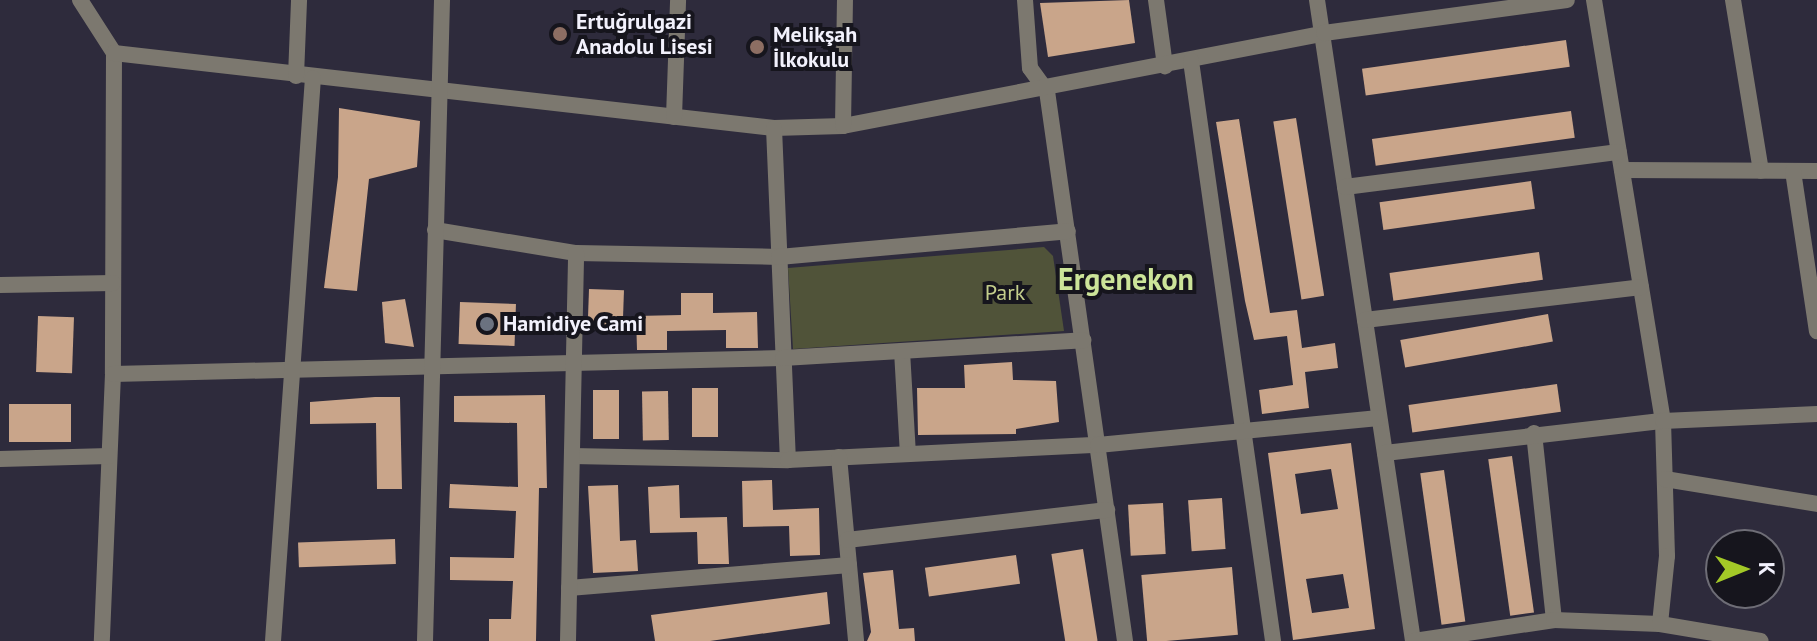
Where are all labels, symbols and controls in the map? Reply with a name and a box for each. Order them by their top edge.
place label: Ertuğrulgazi Anadolu Lisesi [576,8,713,60]
place label: Melikşah İlkokulu [773,21,857,72]
marker: Ertuğrulgazi Anadolu Lisesi [551,25,569,43]
marker: Melikşah İlkokulu [748,38,766,56]
district label: Ergenekon [1058,261,1194,297]
park label: Park [985,280,1025,306]
place label: Hamidiye Cami [503,311,643,337]
marker: Hamidiye Cami [478,315,496,333]
north arrow [1705,529,1785,609]
text: K [1753,562,1781,576]

